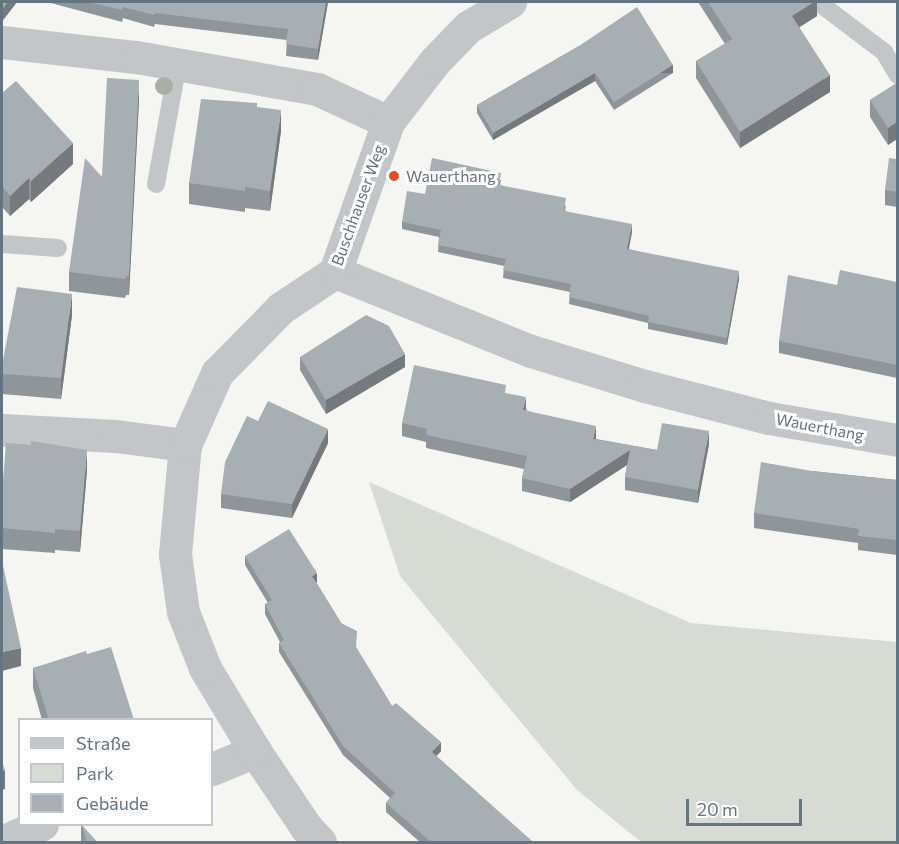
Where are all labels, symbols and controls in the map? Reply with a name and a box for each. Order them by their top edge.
street label: Buschhauser Weg [327,142,389,268]
place label: Wauerthang [406,166,496,186]
marker: Wauerthang [387,169,401,183]
street label: Wauerthang [774,409,866,445]
legend [18,718,213,826]
text: Straße [76,732,131,754]
text: Park [76,762,114,784]
scale bar [689,787,804,825]
text: Gebäude [76,792,149,814]
text: 20 m [697,798,738,820]

